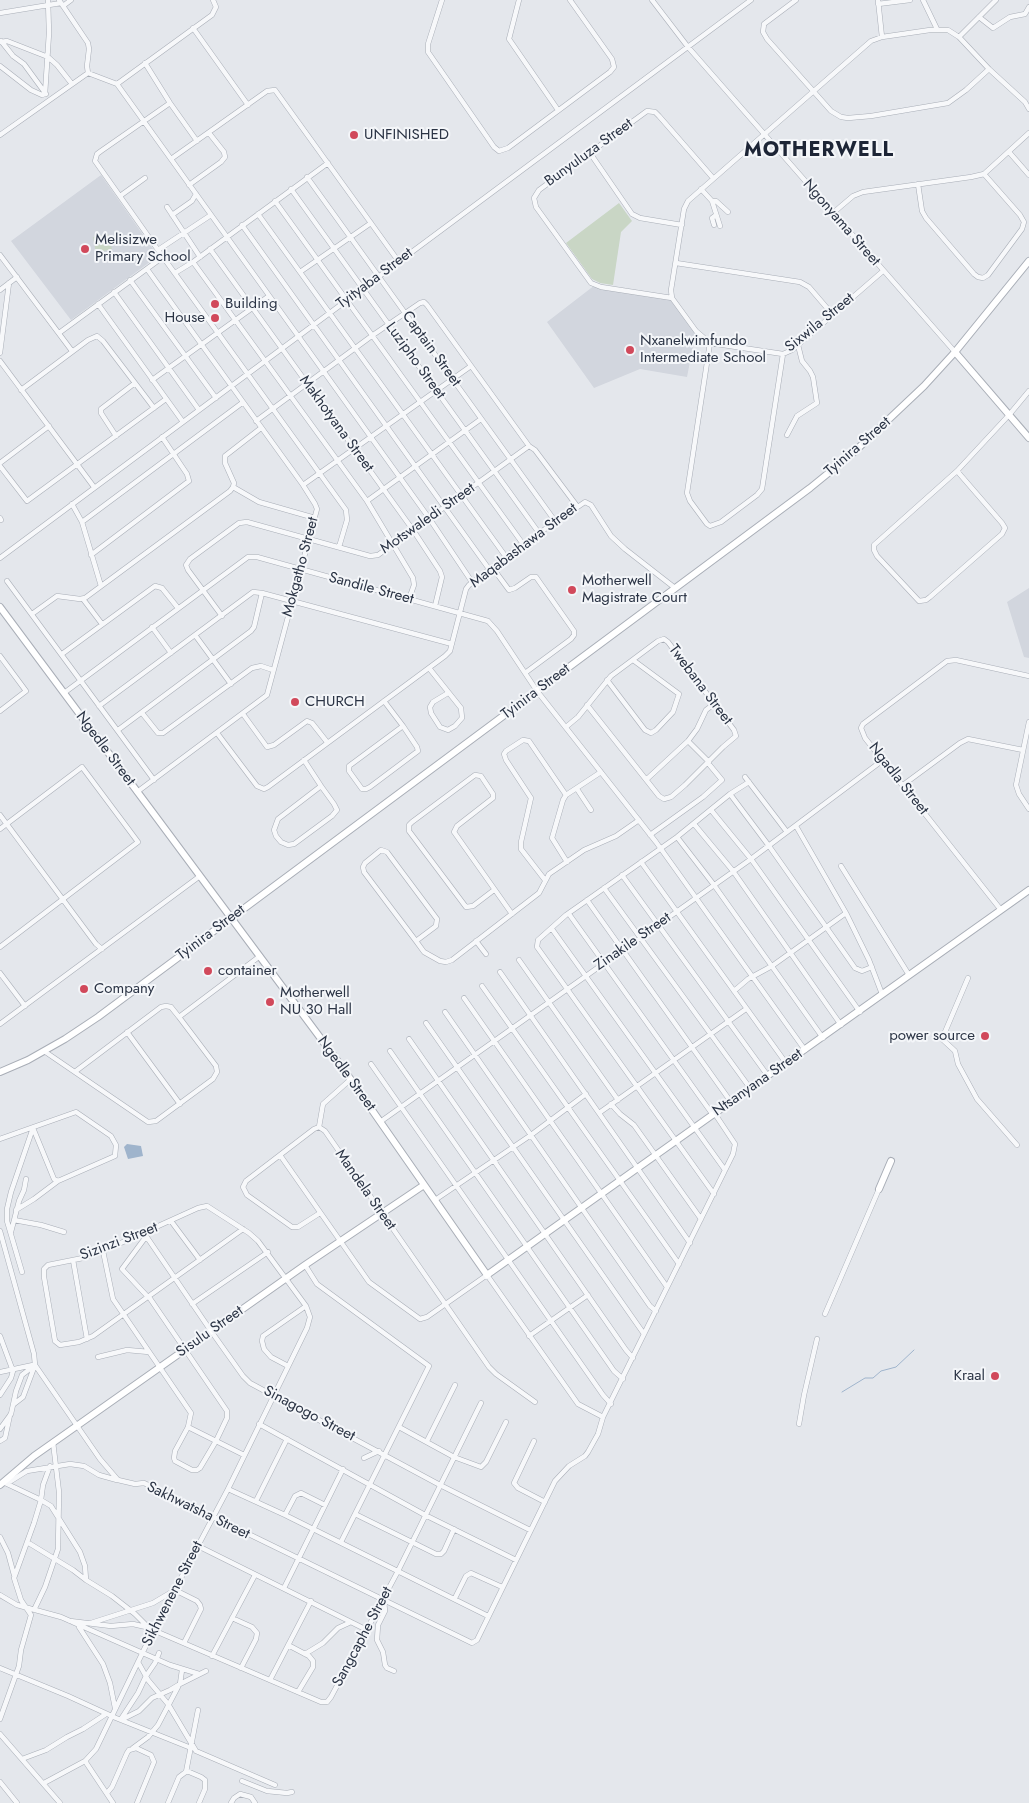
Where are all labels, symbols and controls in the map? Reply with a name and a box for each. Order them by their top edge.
street label: Bunyuluza Street [542,115,636,191]
place label: UNFINISHED [364,126,449,144]
marker: UNFINISHED [348,129,360,141]
district label: MOTHERWELL [743,139,895,163]
street label: Ngonyama Street [798,176,884,270]
place label: Melisizwe Primary School [95,231,191,266]
marker: Melisizwe Primary School [79,243,91,255]
street label: Tyityaba Street [333,245,417,313]
street label: Sixwila Street [782,290,858,356]
place label: Building [225,295,277,313]
marker: Building [209,298,221,310]
street label: Captain Street [398,308,464,390]
place label: House [164,309,205,327]
marker: House [209,312,221,324]
street label: Luzipho Street [381,319,449,403]
place label: Nxanelwimfundo Intermediate School [640,332,766,367]
marker: Nxanelwimfundo Intermediate School [624,344,636,356]
street label: Makhotyana Street [295,372,377,476]
street label: Tyinira Street [821,413,895,481]
street label: Motswaledi Street [377,480,479,558]
street label: Maqabashawa Street [467,500,581,592]
street label: Mokgatho Street [279,515,323,619]
street label: Sandile Street [327,569,415,609]
place label: Motherwell Magistrate Court [582,572,687,607]
marker: Motherwell Magistrate Court [566,584,578,596]
street label: Twebana Street [664,642,736,728]
street label: Tyinira Street [498,660,574,724]
place label: CHURCH [305,693,365,711]
marker: CHURCH [289,696,301,708]
street label: Ngedle Street [71,708,139,790]
street label: Ngadla Street [864,739,932,819]
street label: Tyinira Street [173,901,249,965]
street label: Zinakile Street [591,909,675,975]
place label: container [218,962,277,980]
marker: container [202,965,214,977]
place label: Company [94,980,154,998]
marker: Company [78,983,90,995]
place label: Motherwell NU 30 Hall [280,984,352,1019]
marker: Motherwell NU 30 Hall [264,996,276,1008]
place label: power source [889,1027,975,1045]
marker: power source [979,1030,991,1042]
street label: Ngedle Street [313,1033,379,1115]
street label: Ntsanyana Street [710,1045,806,1121]
street label: Mandela Street [331,1146,399,1234]
street label: Sizinzi Street [78,1219,160,1265]
street label: Sisulu Street [173,1302,247,1362]
place label: Kraal [954,1367,985,1385]
marker: Kraal [989,1370,1001,1382]
street label: Sinagogo Street [260,1382,358,1446]
street label: Sakhwatsha Street [144,1478,252,1544]
street label: Sikhwenene Street [139,1538,207,1650]
street label: Sangcaphe Street [329,1584,397,1690]

